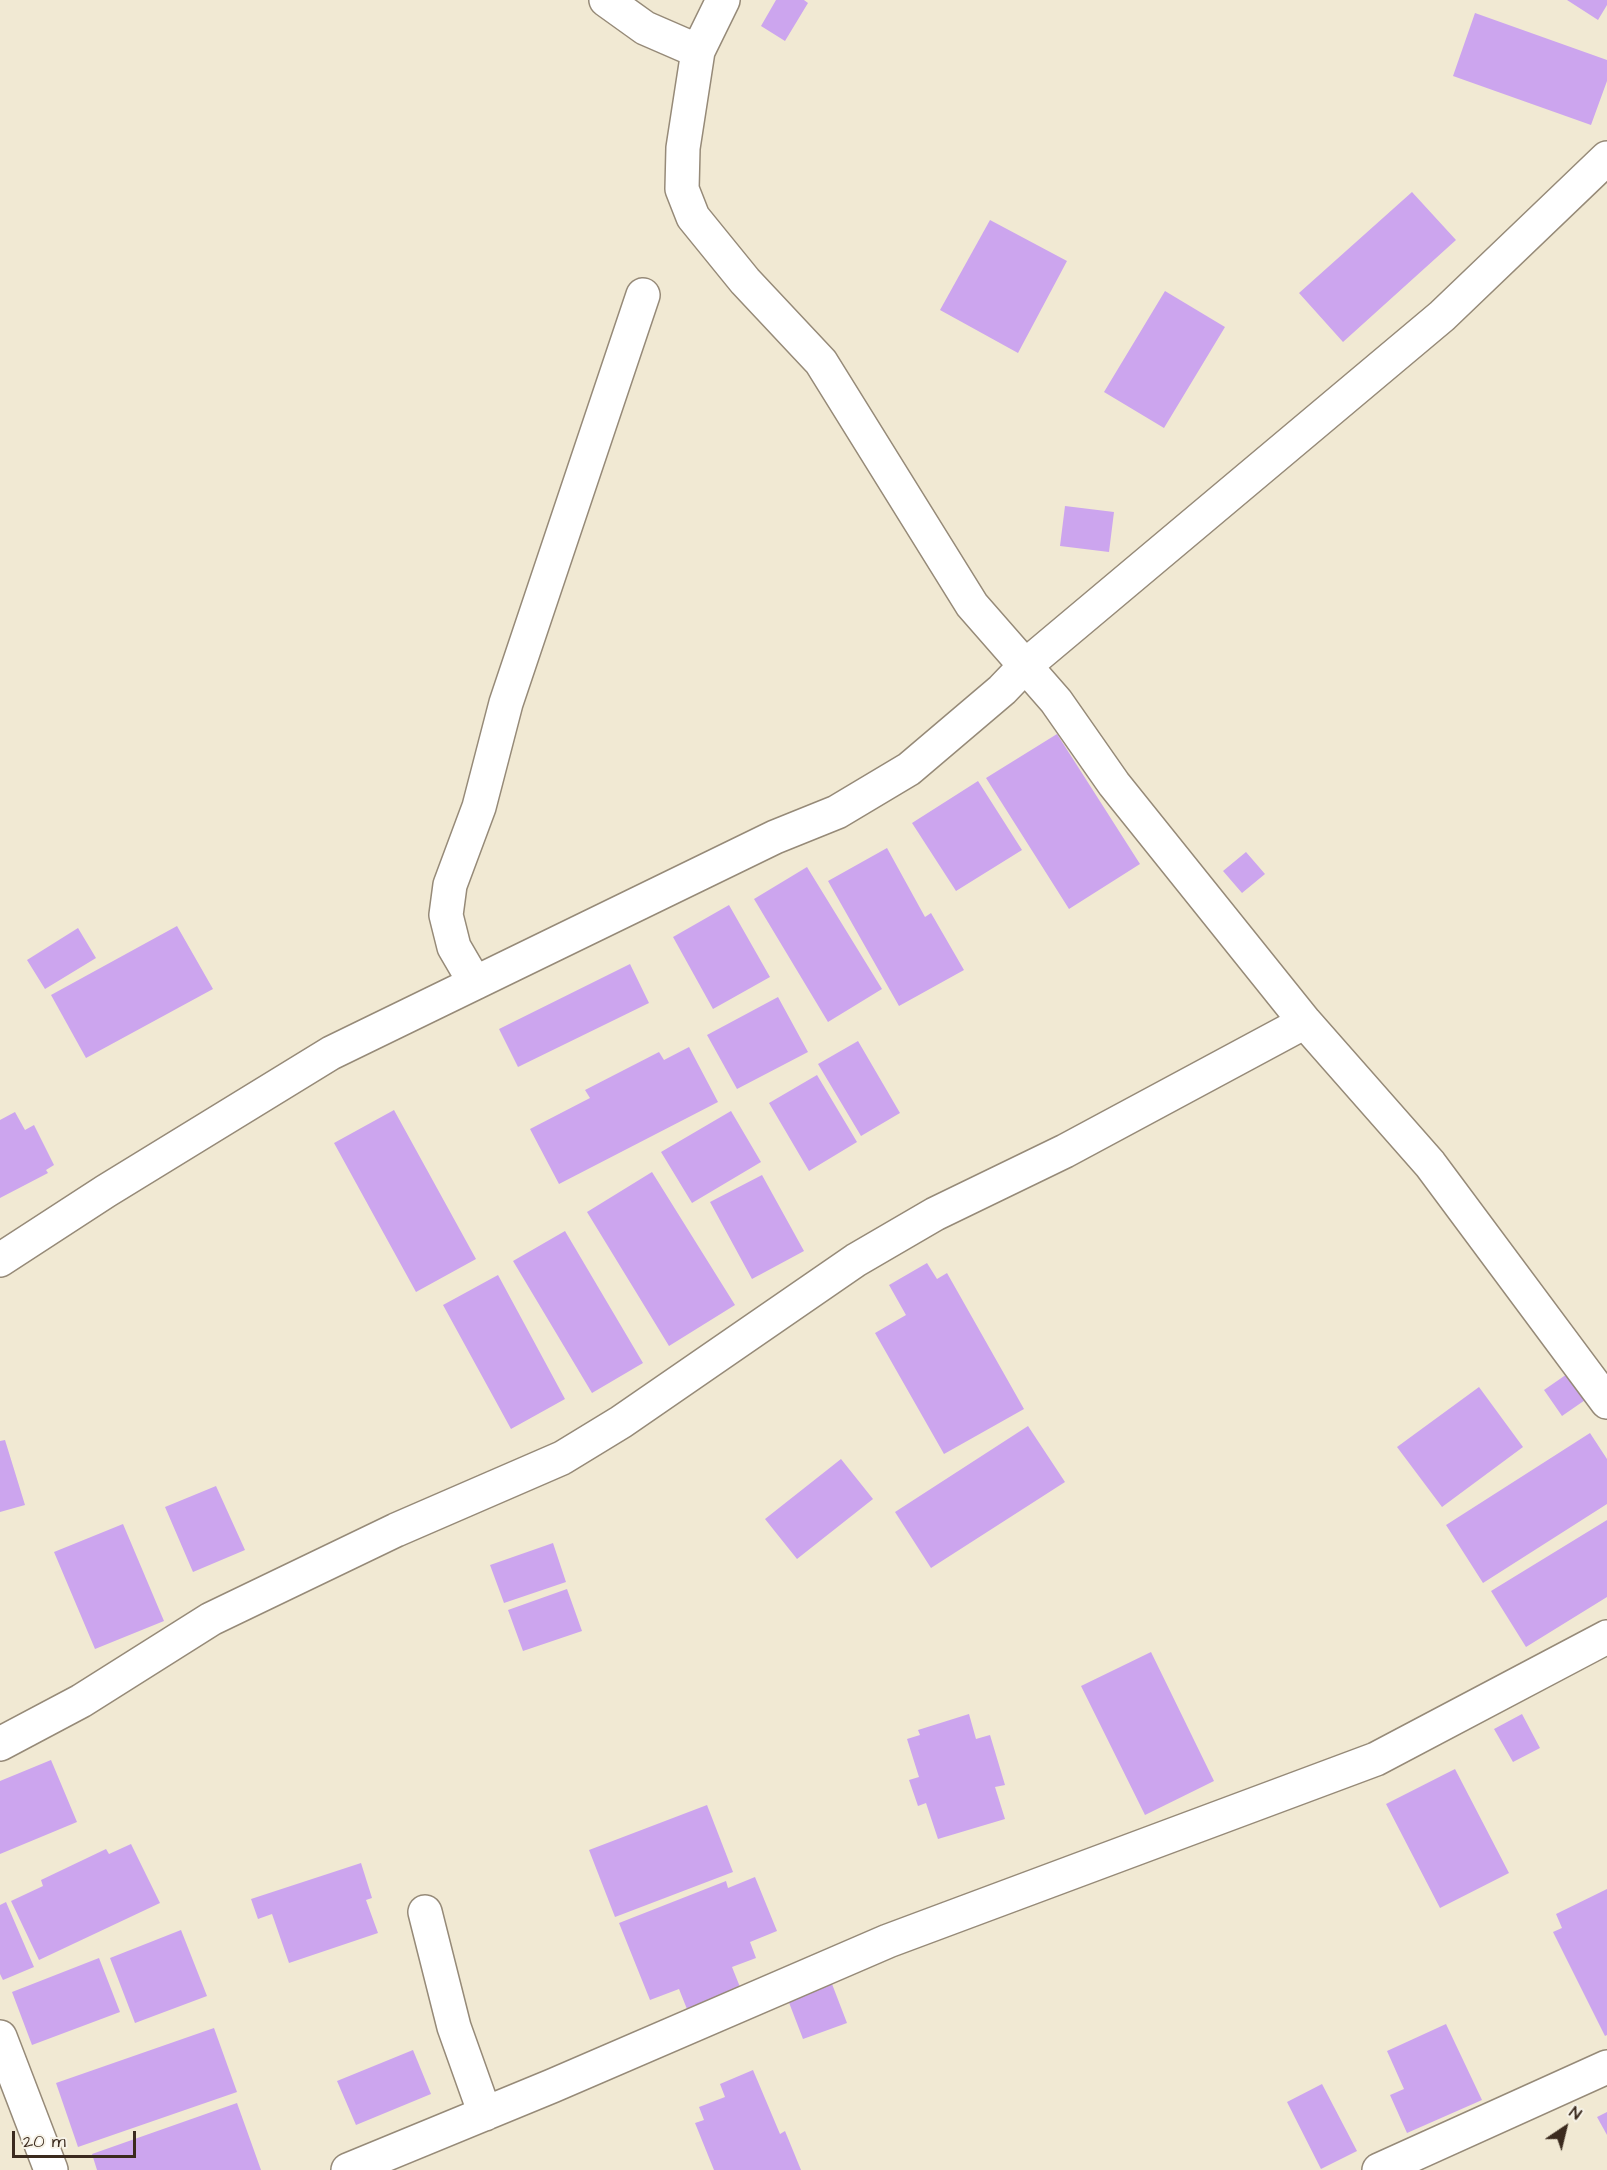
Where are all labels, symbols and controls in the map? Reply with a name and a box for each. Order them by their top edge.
north arrow [1535,2098,1595,2158]
text: N [1565,2101,1586,2125]
scale bar [15,2119,140,2157]
text: 20 m [23,2129,66,2154]

